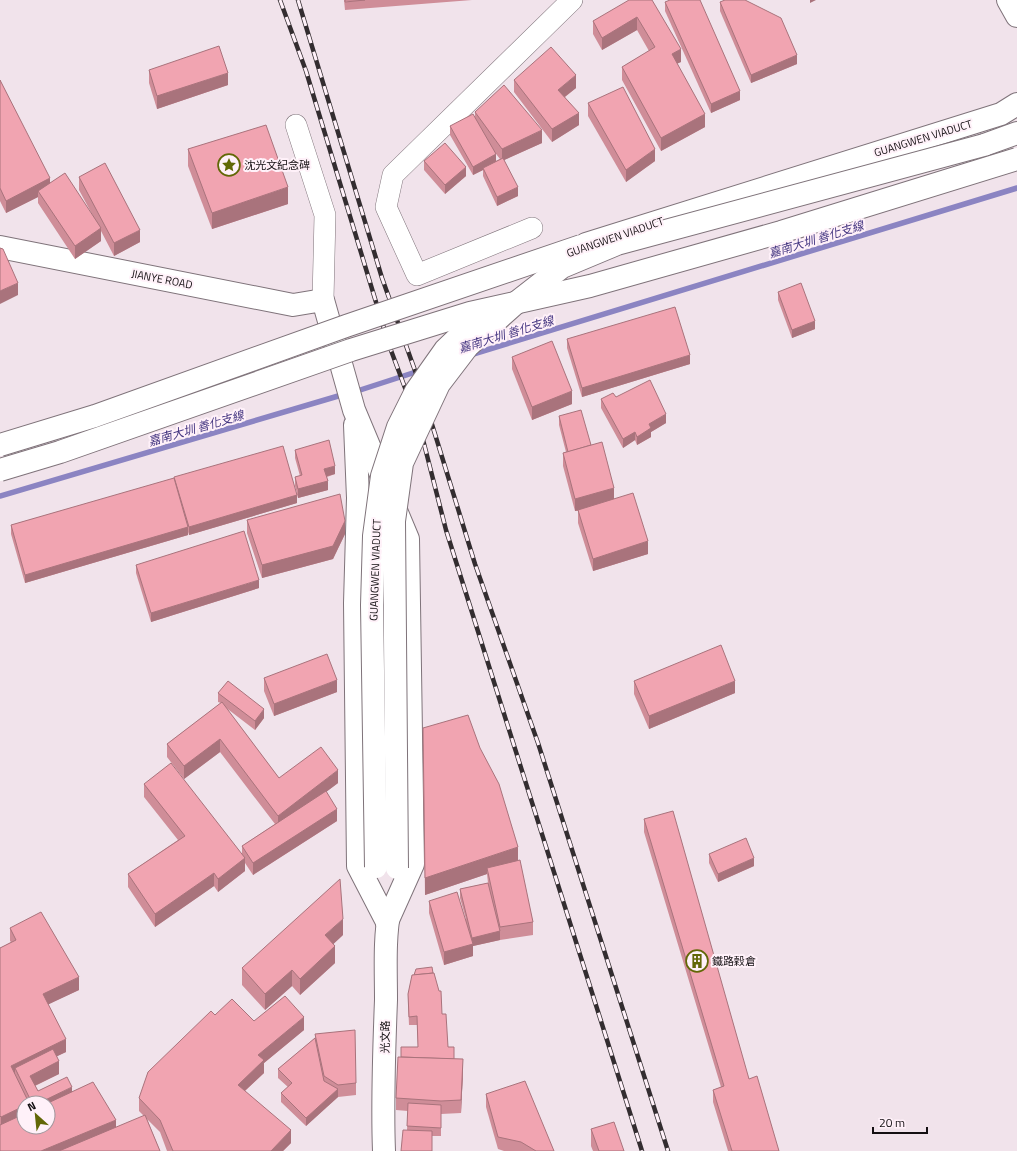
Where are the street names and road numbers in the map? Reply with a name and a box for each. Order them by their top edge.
street label: GUANGWEN VIADUCT [872,115,974,161]
street label: GUANGWEN VIADUCT [564,213,666,261]
street label: JIANYE ROAD [130,265,194,293]
street label: GUANGWEN VIADUCT [365,519,385,621]
street label: 光文路 [377,1020,393,1054]

